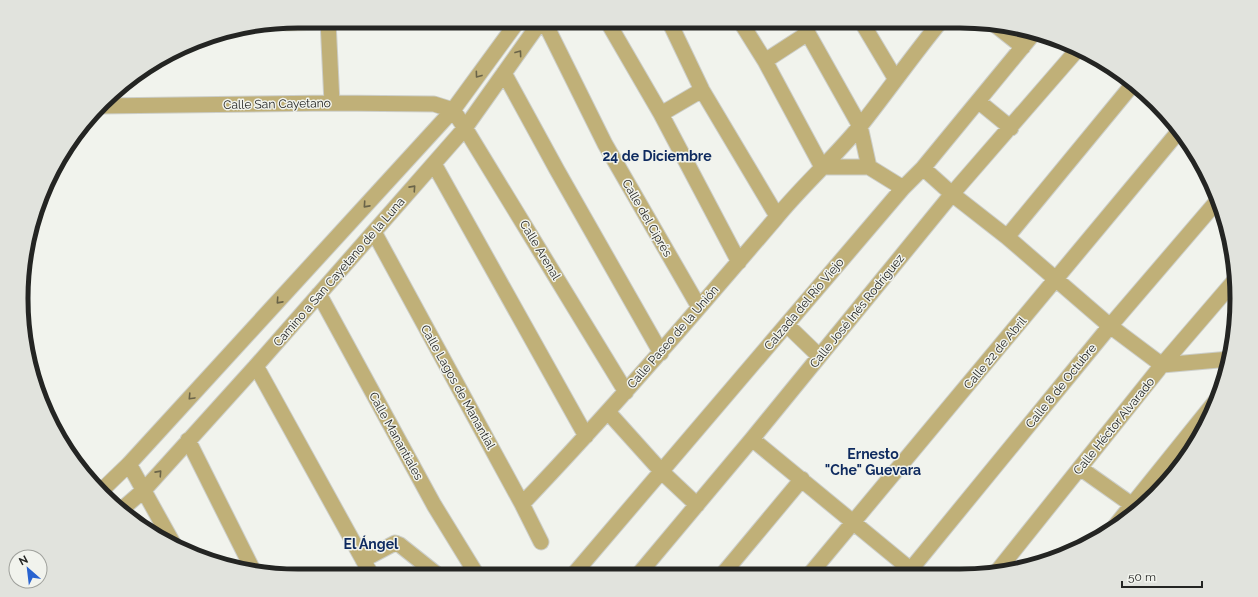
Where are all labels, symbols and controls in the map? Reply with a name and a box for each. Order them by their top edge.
one-way arrow [514,50,521,57]
one-way arrow [475,71,483,78]
street label: Calle San Cayetano [223,96,331,112]
district label: 24 de Diciembre [602,148,712,164]
street label: Calle del Ciprés [619,177,675,259]
one-way arrow [408,185,415,192]
street label: Camino a San Cayetano de la Luna [270,195,408,349]
one-way arrow [363,200,371,208]
street label: Calle Arenal [517,218,564,283]
street label: Calle José Inés Rodríguez [807,251,907,371]
street label: Calzada del Río Viejo [761,255,847,353]
street label: Calle Paseo de la Unión [625,283,721,391]
one-way arrow [276,296,283,304]
street label: Calle 22 de Abril [961,314,1030,392]
street label: Calle Lagos de Manantial [418,322,498,452]
street label: Calle 8 de Octubre [1023,341,1099,431]
street label: Calle Héctor Alvarado [1071,375,1157,477]
street label: Calle Manantiales [366,390,426,482]
one-way arrow [188,392,195,400]
district label: Ernesto "Che" Guevara [825,446,921,478]
one-way arrow [154,470,161,478]
district label: El Ángel [344,535,399,552]
north arrow [8,549,48,589]
text: N [17,553,30,568]
scale bar [1122,563,1202,589]
text: 50 m [1128,570,1156,584]

